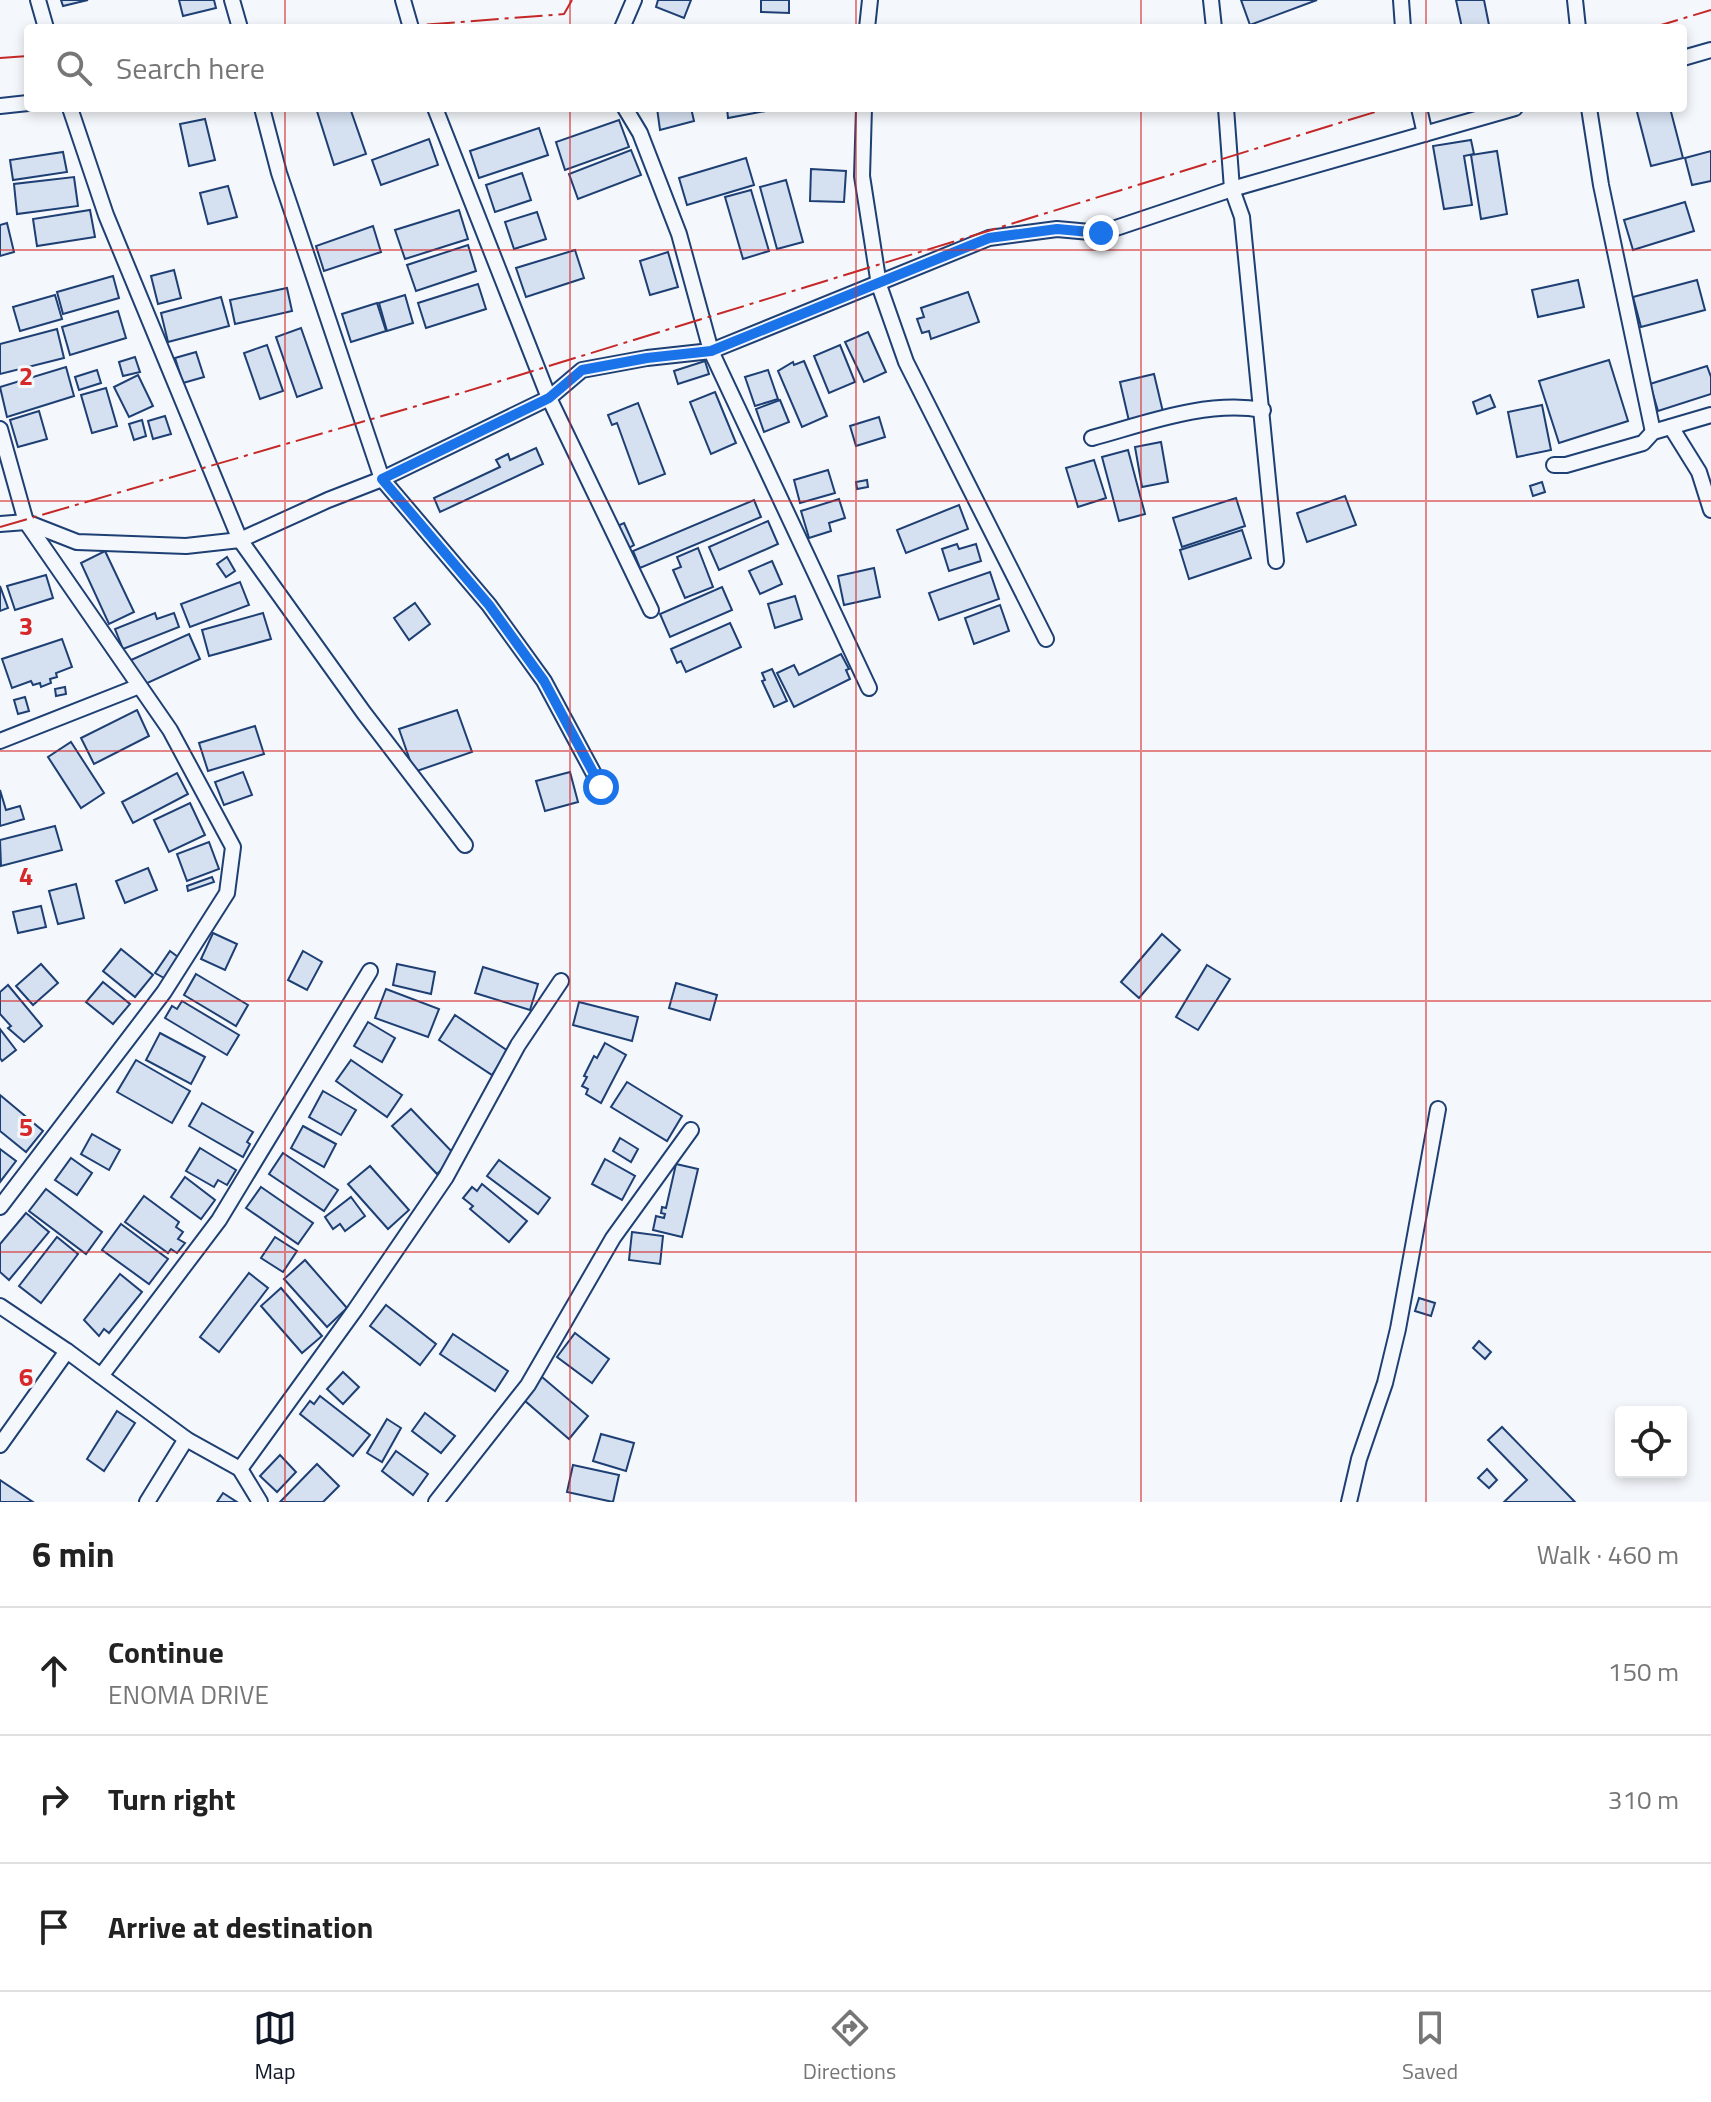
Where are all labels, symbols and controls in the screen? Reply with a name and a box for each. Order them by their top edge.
search box [24,24,1687,112]
text: Search here [116,45,265,91]
icon: search [52,46,96,90]
route end [1083,215,1119,251]
text: 2 [19,356,33,395]
text: 3 [19,606,33,645]
route start [583,769,619,805]
text: 4 [19,856,33,895]
text: 5 [19,1107,33,1146]
text: 6 [19,1357,33,1396]
map controls [1615,1406,1687,1478]
button: locate [1615,1406,1687,1478]
text: 6 min [32,1528,115,1580]
text: Walk · 460 m [1537,1535,1679,1574]
text: Continue [108,1629,224,1675]
icon: ahead [32,1649,76,1693]
text: 150 m [1608,1652,1679,1691]
text: ENOMA DRIVE [108,1675,269,1714]
text: Turn right [108,1776,236,1822]
icon: right [32,1777,76,1821]
text: 310 m [1608,1780,1679,1819]
text: Arrive at destination [108,1904,373,1950]
icon: arrive [32,1905,76,1949]
tab: Map [253,2006,297,2088]
tab: Directions [803,2006,896,2088]
tab: Saved [1402,2006,1458,2088]

